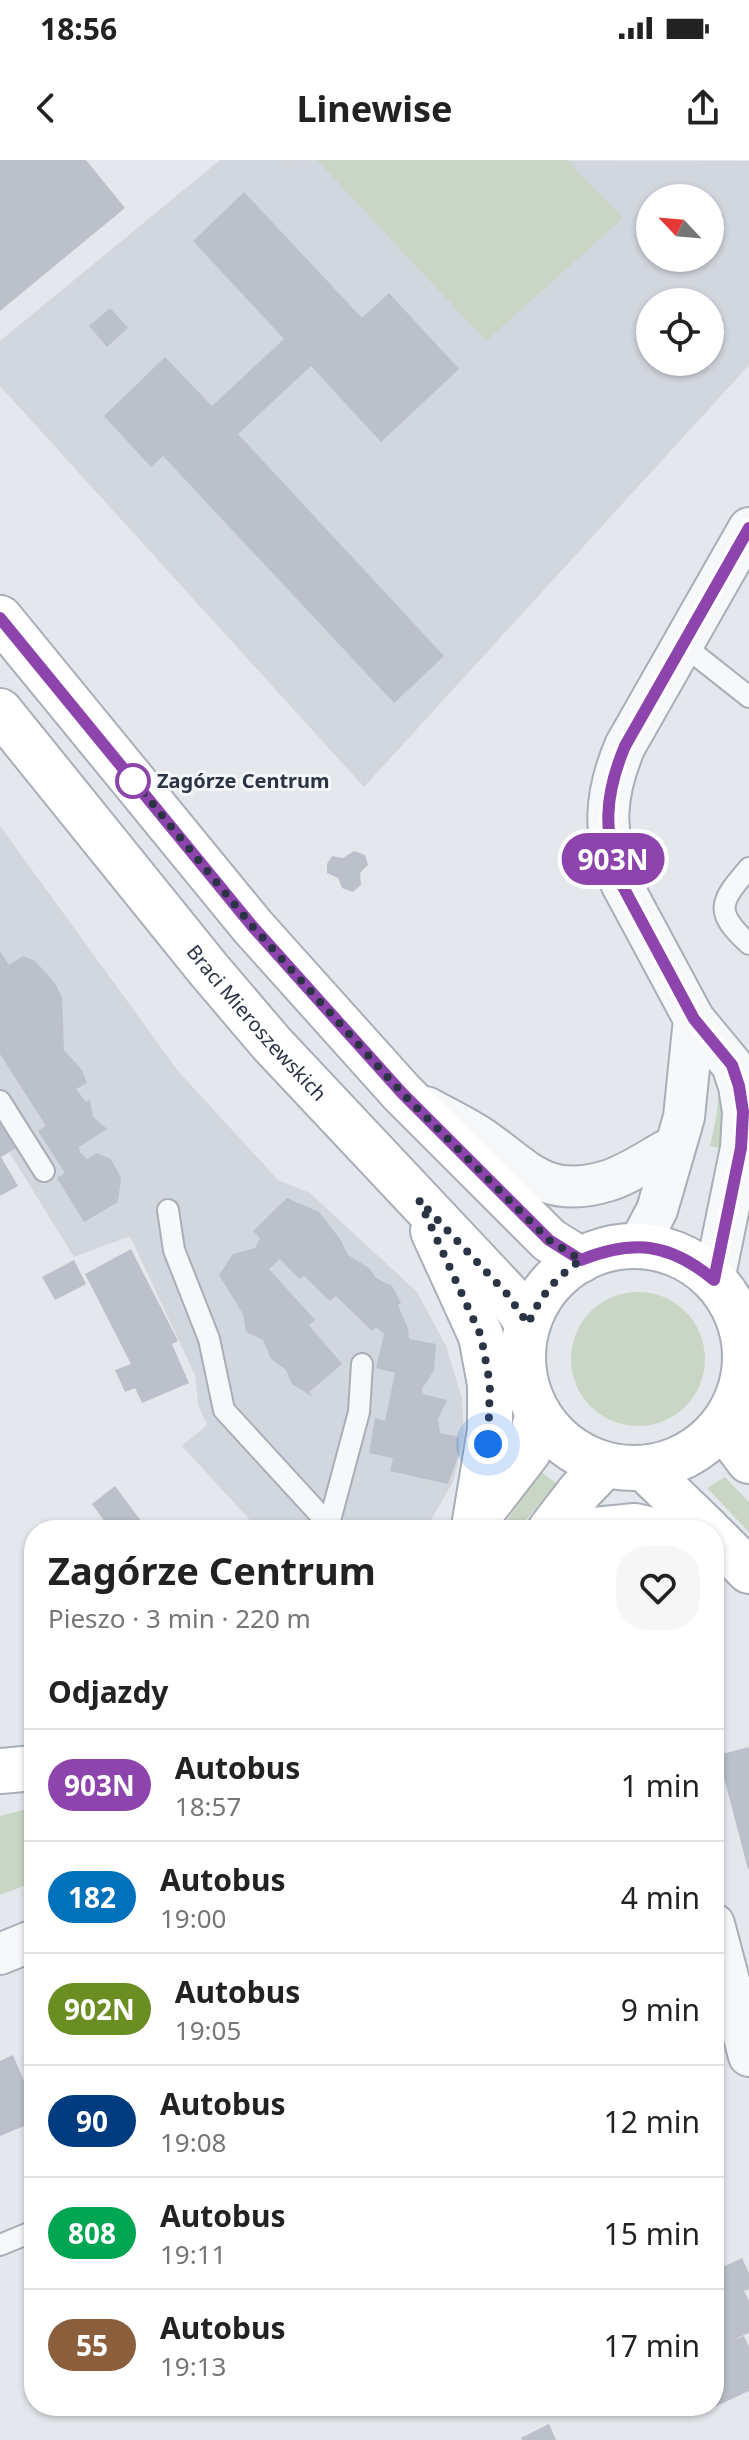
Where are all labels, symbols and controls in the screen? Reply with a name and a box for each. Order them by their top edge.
text: 18:56 [40,8,117,49]
text: Linewise [296,84,453,133]
icon: back [24,86,68,130]
icon: share [681,86,725,130]
north arrow [636,184,724,272]
map controls [636,184,724,376]
button: locate [636,288,724,376]
marker: Zagórze Centrum [116,764,150,798]
place label: Zagórze Centrum [157,767,330,794]
line badge: 903N [557,833,669,885]
text: 903N [578,840,648,878]
street label: Braci Mieroszewskich [181,939,333,1107]
your location [468,1424,508,1464]
text: Zagórze Centrum [48,1544,376,1596]
button: heart [616,1546,700,1630]
text: Pieszo · 3 min · 220 m [48,1600,311,1636]
text: Odjazdy [48,1671,168,1712]
text: Autobus [175,1747,300,1788]
text: 1 min [621,1765,700,1806]
text: 903N [64,1766,135,1804]
text: 18:57 [175,1788,241,1824]
text: Autobus [160,1859,286,1900]
text: 4 min [621,1877,700,1918]
text: 182 [68,1878,116,1916]
text: 19:00 [160,1900,226,1936]
text: Autobus [175,1971,300,2012]
text: 9 min [621,1989,700,2030]
text: 902N [64,1990,135,2028]
text: 19:05 [175,2012,241,2048]
text: Autobus [160,2083,286,2124]
text: 12 min [604,2101,700,2142]
text: 90 [76,2102,108,2140]
text: 19:08 [160,2124,226,2160]
text: Autobus [160,2195,286,2236]
text: 15 min [604,2213,700,2254]
text: 808 [68,2214,116,2252]
text: 19:11 [160,2236,226,2272]
text: Autobus [160,2307,286,2348]
text: 17 min [604,2325,700,2366]
text: 55 [76,2326,108,2364]
text: 19:13 [160,2348,226,2384]

